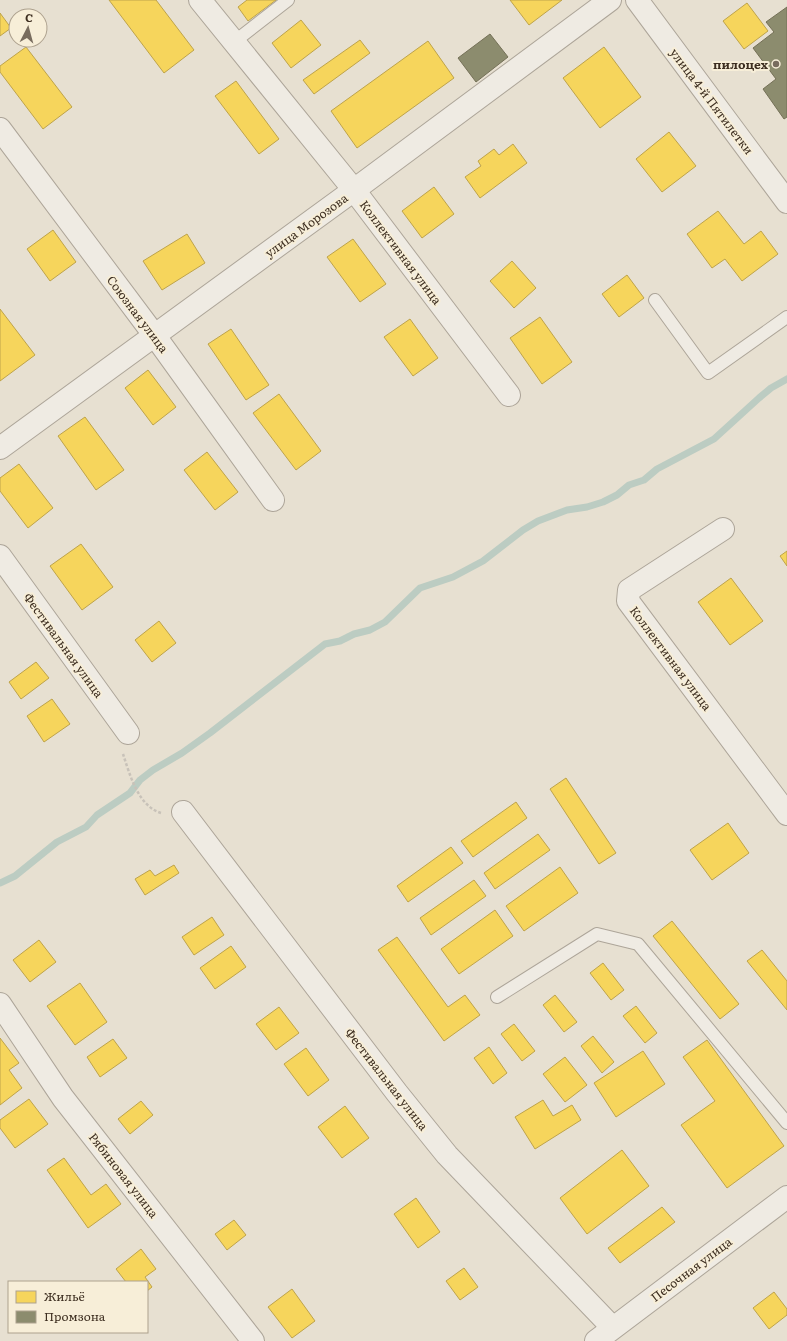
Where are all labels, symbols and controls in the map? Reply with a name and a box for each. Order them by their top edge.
north arrow [8,8,48,48]
text: С [24,9,34,25]
street label: улица 4-й Пятилетки [666,44,758,158]
place label: пилоцех [713,55,769,73]
marker: пилоцех [771,59,781,69]
street label: улица Морозова [261,188,352,261]
street label: Коллективная улица [356,196,447,308]
street label: Союзная улица [103,272,173,357]
street label: Фестивальная улица [20,589,109,702]
street label: Коллективная улица [626,602,717,714]
street label: Фестивальная улица [341,1024,433,1134]
street label: Рябиновая улица [85,1129,163,1222]
street label: Песочная улица [647,1232,736,1306]
legend [8,1281,148,1333]
text: Жильё [44,1287,85,1305]
text: Промзона [44,1307,106,1325]

